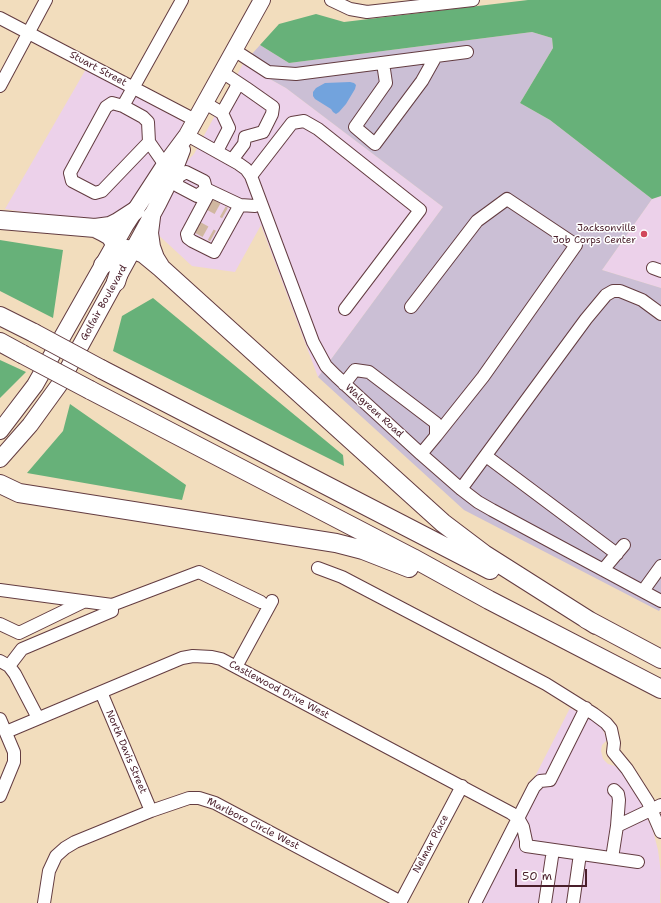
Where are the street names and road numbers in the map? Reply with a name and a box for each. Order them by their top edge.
street label: Stuart Street [67,49,129,89]
street label: Golfair Boulevard [78,263,130,343]
street label: Walgreen Road [342,382,406,440]
street label: Castlewood Drive West [227,658,331,722]
street label: North Davis Street [103,708,149,796]
street label: Marlboro Circle West [205,795,301,853]
street label: Nelmar Place [411,813,451,875]

